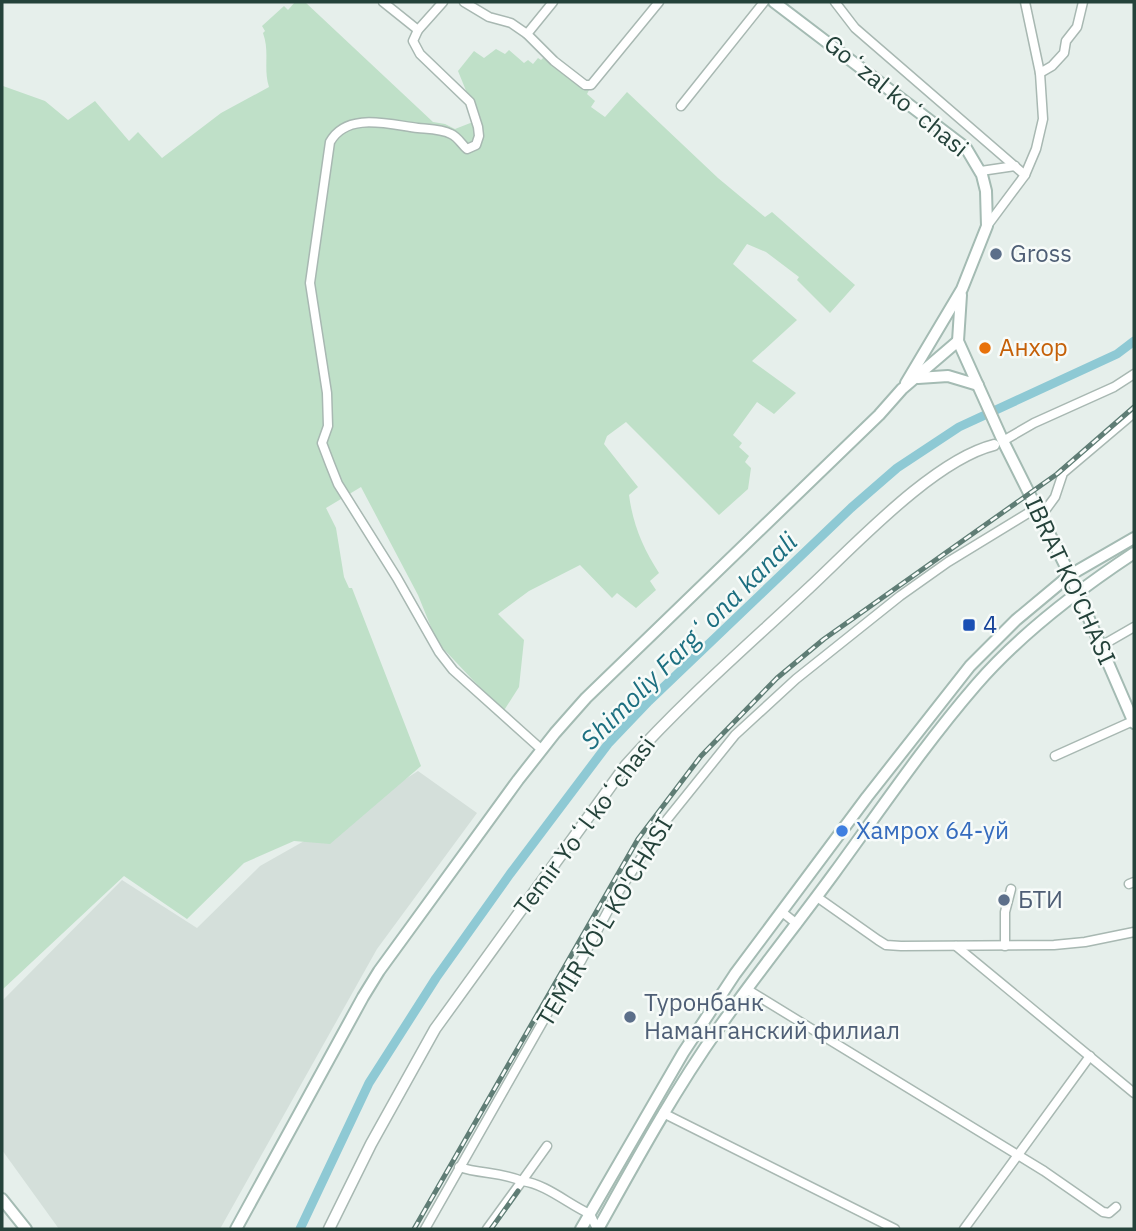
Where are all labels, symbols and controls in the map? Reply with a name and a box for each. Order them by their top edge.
street label: Goʻzal koʻchasi [818,27,975,163]
place label: Gross [1010,237,1072,269]
marker: Gross [988,246,1004,262]
place label: Анхор [999,331,1068,363]
marker: Анхор [977,340,993,356]
street label: IBRAT KO'CHASI [1018,492,1124,670]
water label: Shimoliy Fargʻona kanali [573,524,804,756]
place label: 4 [983,608,997,640]
marker: 4 [961,617,977,633]
street label: Temir Yoʻl koʻchasi [506,729,662,921]
street label: TEMIR YO'L KO'CHASI [529,811,679,1032]
place label: Хамрох 64-уй [856,814,1009,846]
marker: Хамрох 64-уй [834,823,850,839]
place label: БТИ [1018,883,1063,915]
marker: БТИ [996,892,1012,908]
place label: Туронбанк Наманганский филиал [644,986,900,1046]
marker: Туронбанк Наманганский филиал [622,1009,638,1025]

